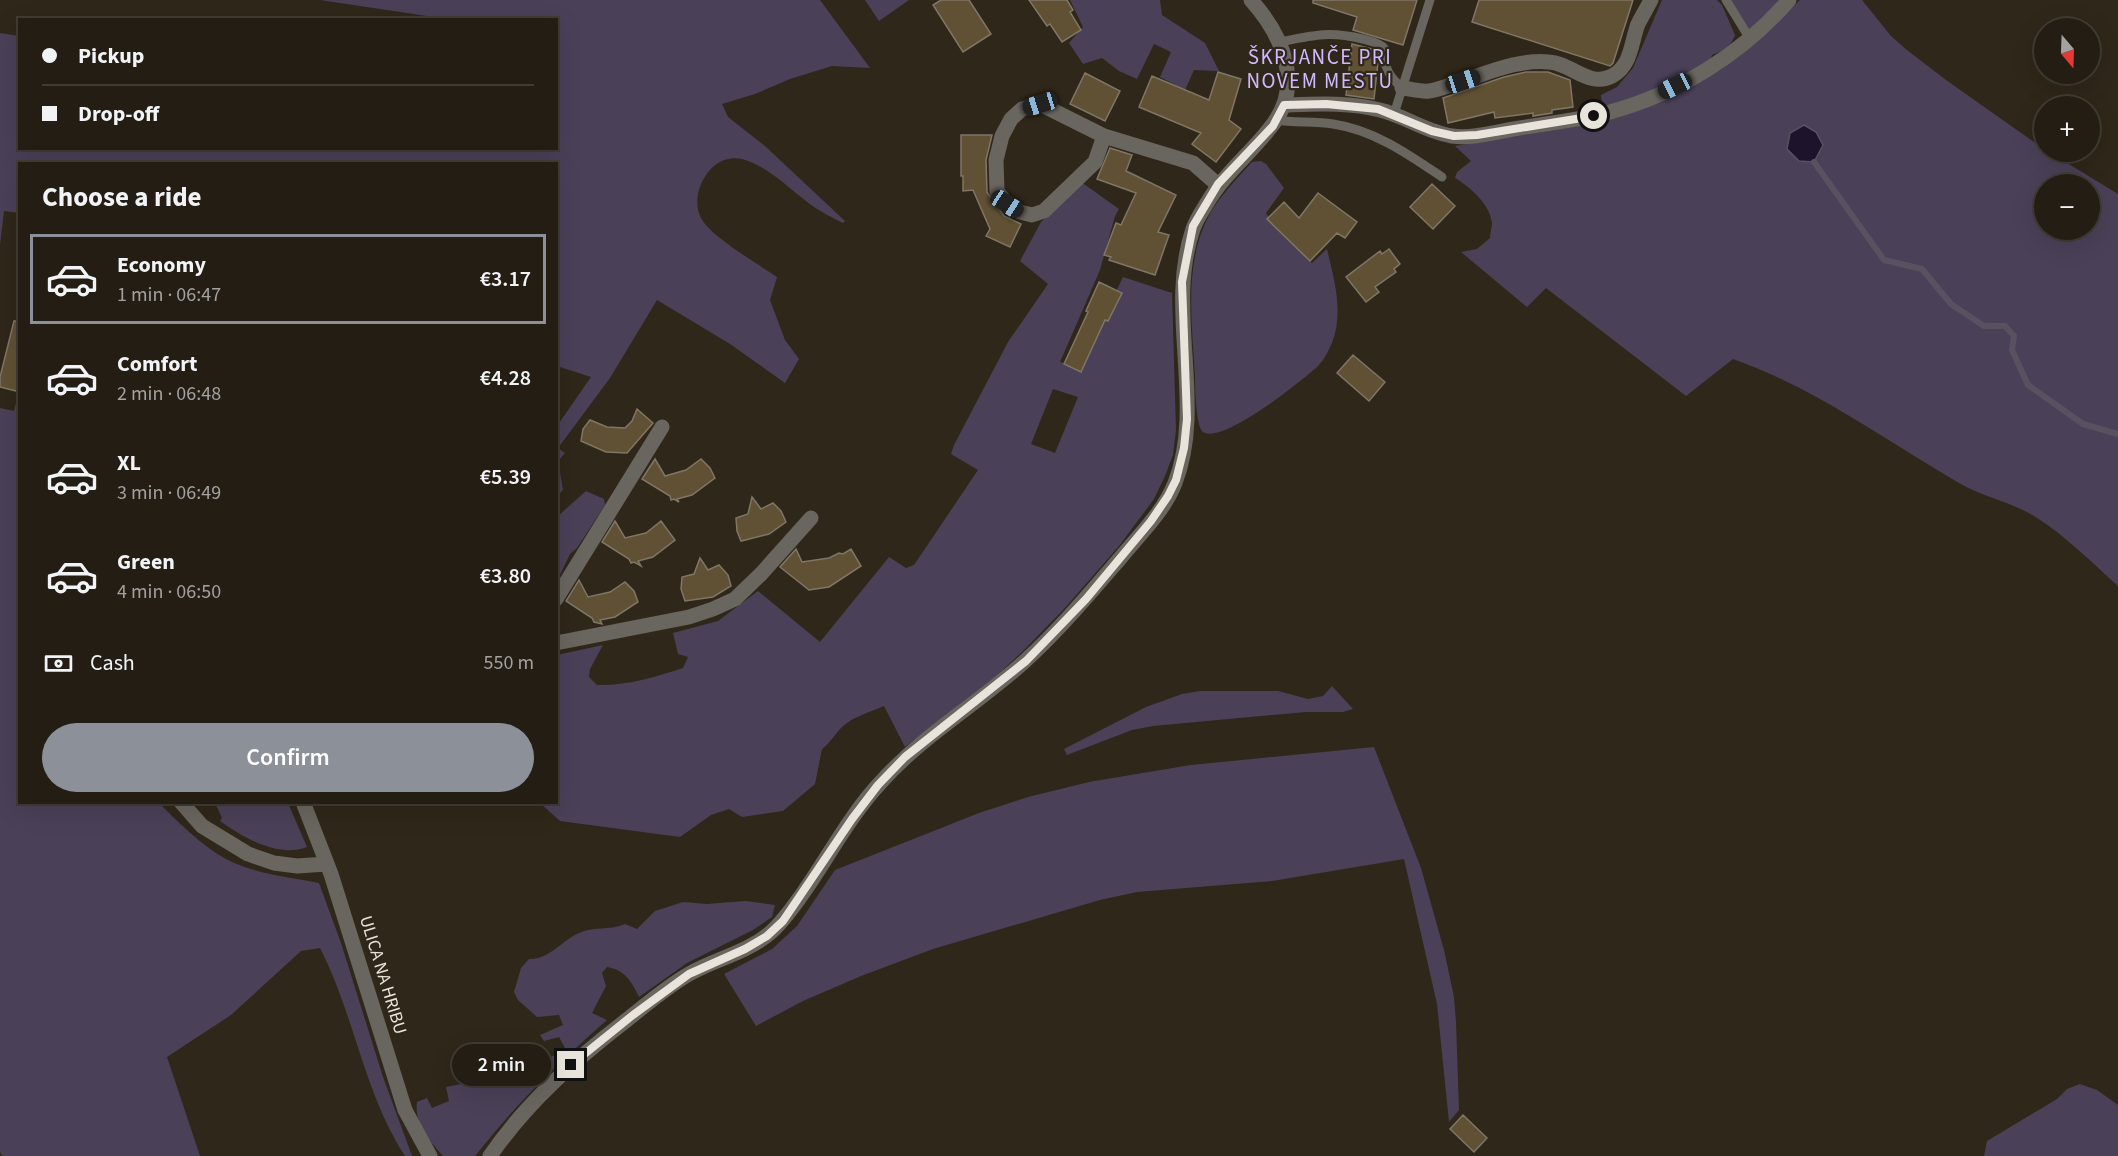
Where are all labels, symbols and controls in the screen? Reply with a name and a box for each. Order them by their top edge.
north arrow [2034,18,2100,84]
map controls [2034,18,2100,240]
text: Pickup [78,40,144,72]
district label: ŠKRJANČE PRI NOVEM MESTU [1246,42,1394,96]
car [1443,67,1483,95]
car [1655,70,1695,102]
car [1020,90,1060,118]
button: + [2034,96,2100,162]
text: Drop-off [78,98,159,130]
route start [1580,102,1607,129]
button: − [2034,174,2100,240]
text: Choose a ride [42,178,202,217]
car [987,187,1027,221]
text: Economy [117,249,206,281]
icon: car [45,252,99,306]
text: €3.17 [480,263,531,295]
text: 1 min · 06:47 [117,281,221,309]
text: Comfort [117,348,198,380]
icon: car [45,351,99,405]
text: €4.28 [480,362,531,394]
text: 2 min · 06:48 [117,380,221,408]
text: XL [117,447,141,479]
icon: car [45,450,99,504]
text: €5.39 [480,461,531,493]
text: 3 min · 06:49 [117,479,221,507]
text: Green [117,546,175,578]
icon: car [45,549,99,603]
text: €3.80 [480,560,531,592]
text: 4 min · 06:50 [117,578,221,606]
icon: cash [42,647,75,680]
text: Cash [90,647,135,679]
text: 550 m [484,649,534,677]
button: Confirm [42,723,534,792]
street label: ULICA NA HRIBU [353,913,413,1037]
callout: 2 min [451,1044,550,1086]
text: 2 min [478,1051,525,1079]
route end [557,1051,584,1078]

